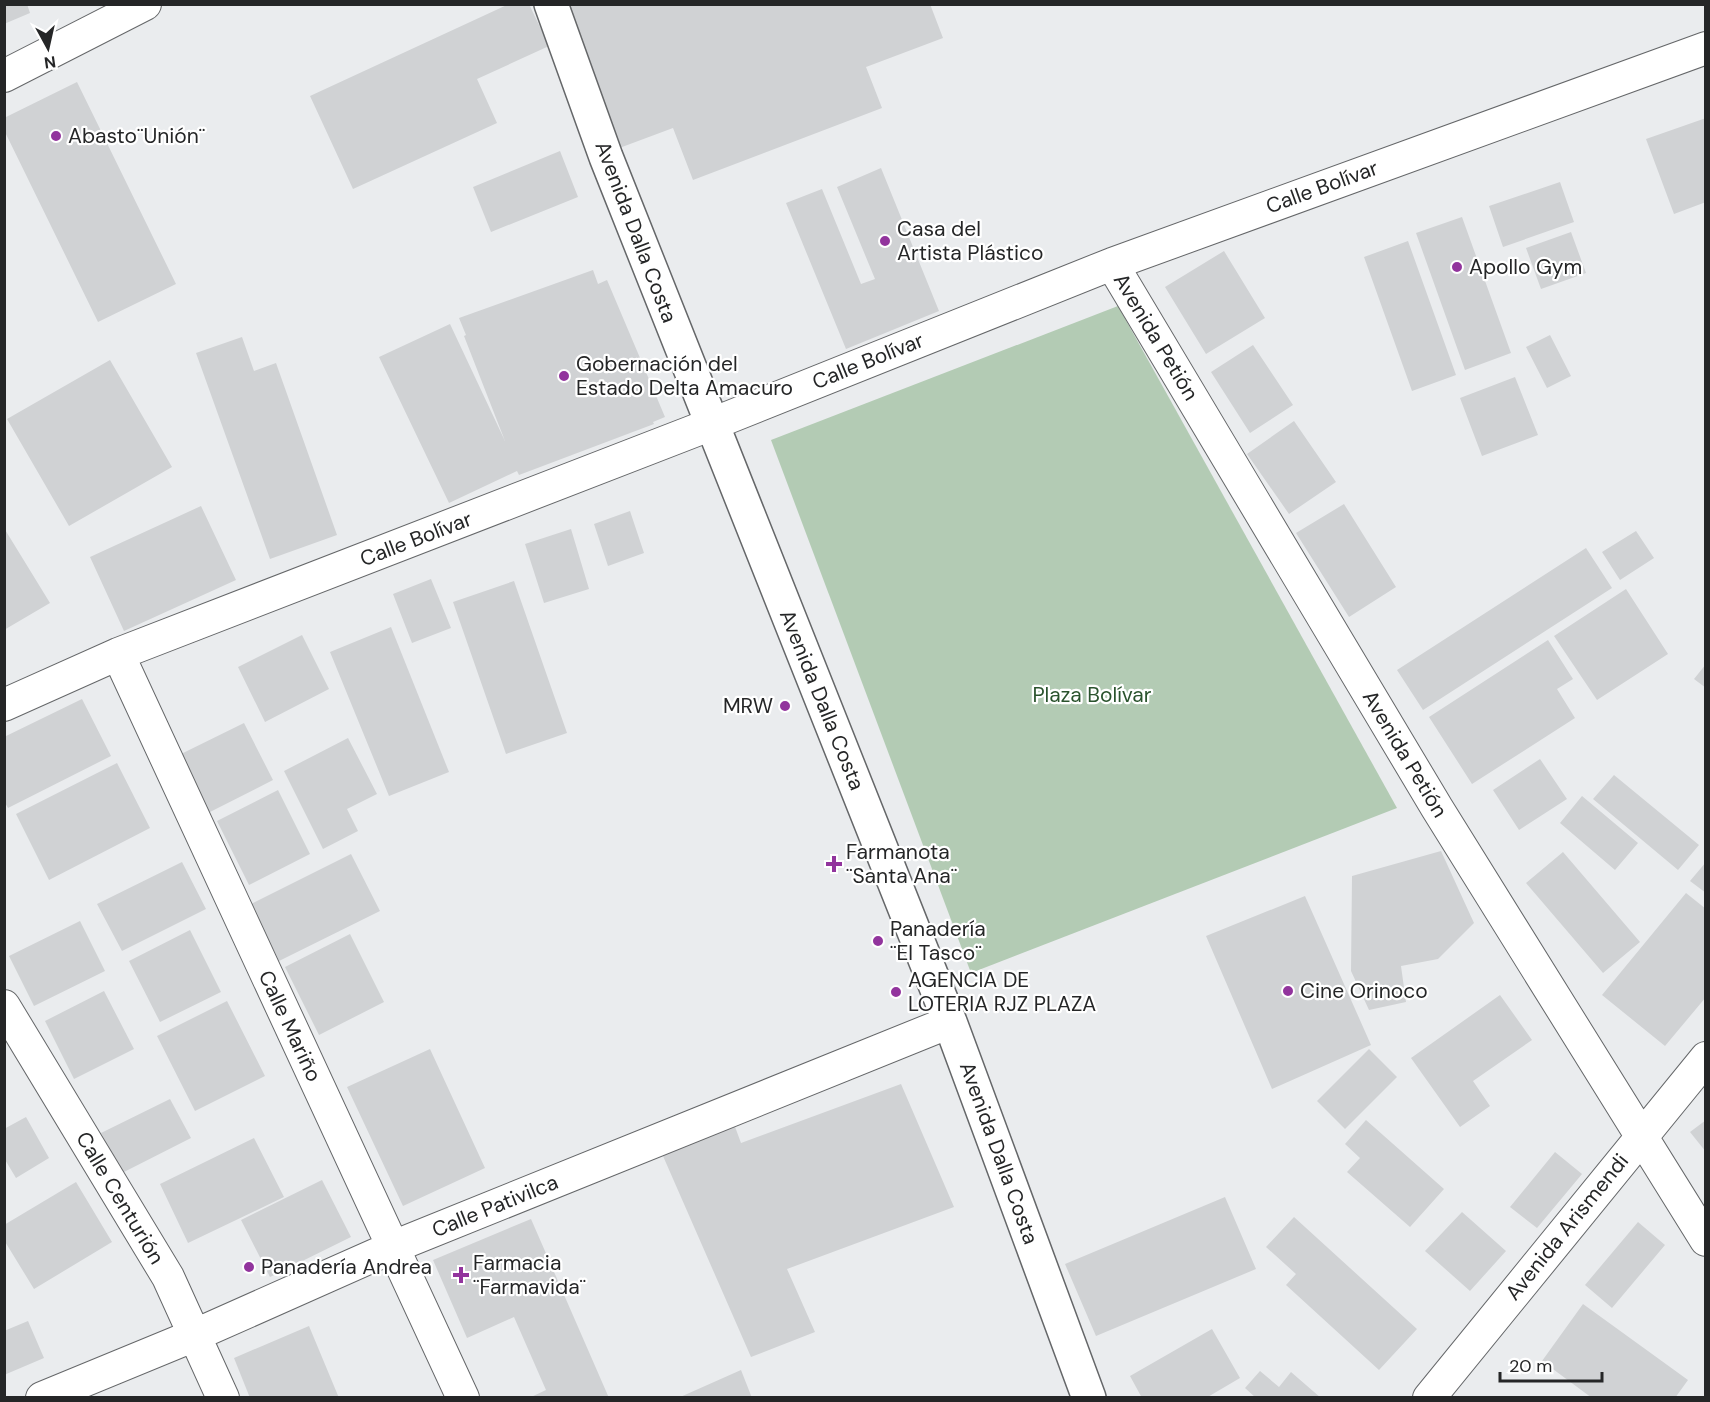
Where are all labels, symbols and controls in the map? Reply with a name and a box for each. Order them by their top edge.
north arrow [18,18,78,78]
text: N [43,51,57,74]
place label: Abasto¨Unión¨ [68,122,205,150]
marker: Abasto¨Unión¨ [49,129,63,143]
street label: Avenida Dalla Costa [589,137,683,327]
street label: Calle Bolívar [1262,154,1382,220]
place label: Casa del Artista Plástico [897,215,1043,267]
marker: Casa del Artista Plástico [878,234,892,248]
place label: Apollo Gym [1469,253,1582,281]
marker: Apollo Gym [1450,260,1464,274]
street label: Avenida Petión [1107,268,1205,406]
street label: Calle Bolívar [808,326,928,396]
place label: Gobernación del Estado Delta Amacuro [576,350,793,402]
marker: Gobernación del Estado Delta Amacuro [557,369,571,383]
street label: Calle Bolívar [356,505,476,573]
street label: Avenida Dalla Costa [773,606,871,794]
park label: Plaza Bolívar [1032,681,1152,709]
street label: Avenida Petión [1356,685,1454,823]
place label: MRW [723,692,773,720]
marker: MRW [778,699,792,713]
place label: Farmanota ¨Santa Ana¨ [846,838,957,890]
marker: Farmanota ¨Santa Ana¨ [827,857,841,871]
place label: Panadería ¨El Tasco¨ [890,915,986,967]
marker: Panadería ¨El Tasco¨ [871,934,885,948]
street label: Calle Mariño [252,966,328,1086]
place label: AGENCIA DE LOTERIA RJZ PLAZA [908,966,1096,1018]
place label: Cine Orinoco [1300,977,1428,1005]
marker: Cine Orinoco [1281,984,1295,998]
marker: AGENCIA DE LOTERIA RJZ PLAZA [889,985,903,999]
street label: Avenida Dalla Costa [953,1058,1045,1248]
street label: Calle Centurión [69,1127,171,1269]
street label: Avenida Arismendi [1499,1148,1635,1306]
street label: Calle Pativilca [428,1168,562,1244]
place label: Farmacia ¨Farmavida¨ [473,1249,586,1301]
place label: Panadería Andrea [261,1253,432,1281]
marker: Panadería Andrea [242,1260,256,1274]
marker: Farmacia ¨Farmavida¨ [454,1268,468,1282]
scale bar [1500,1345,1602,1383]
text: 20 m [1509,1354,1552,1378]

